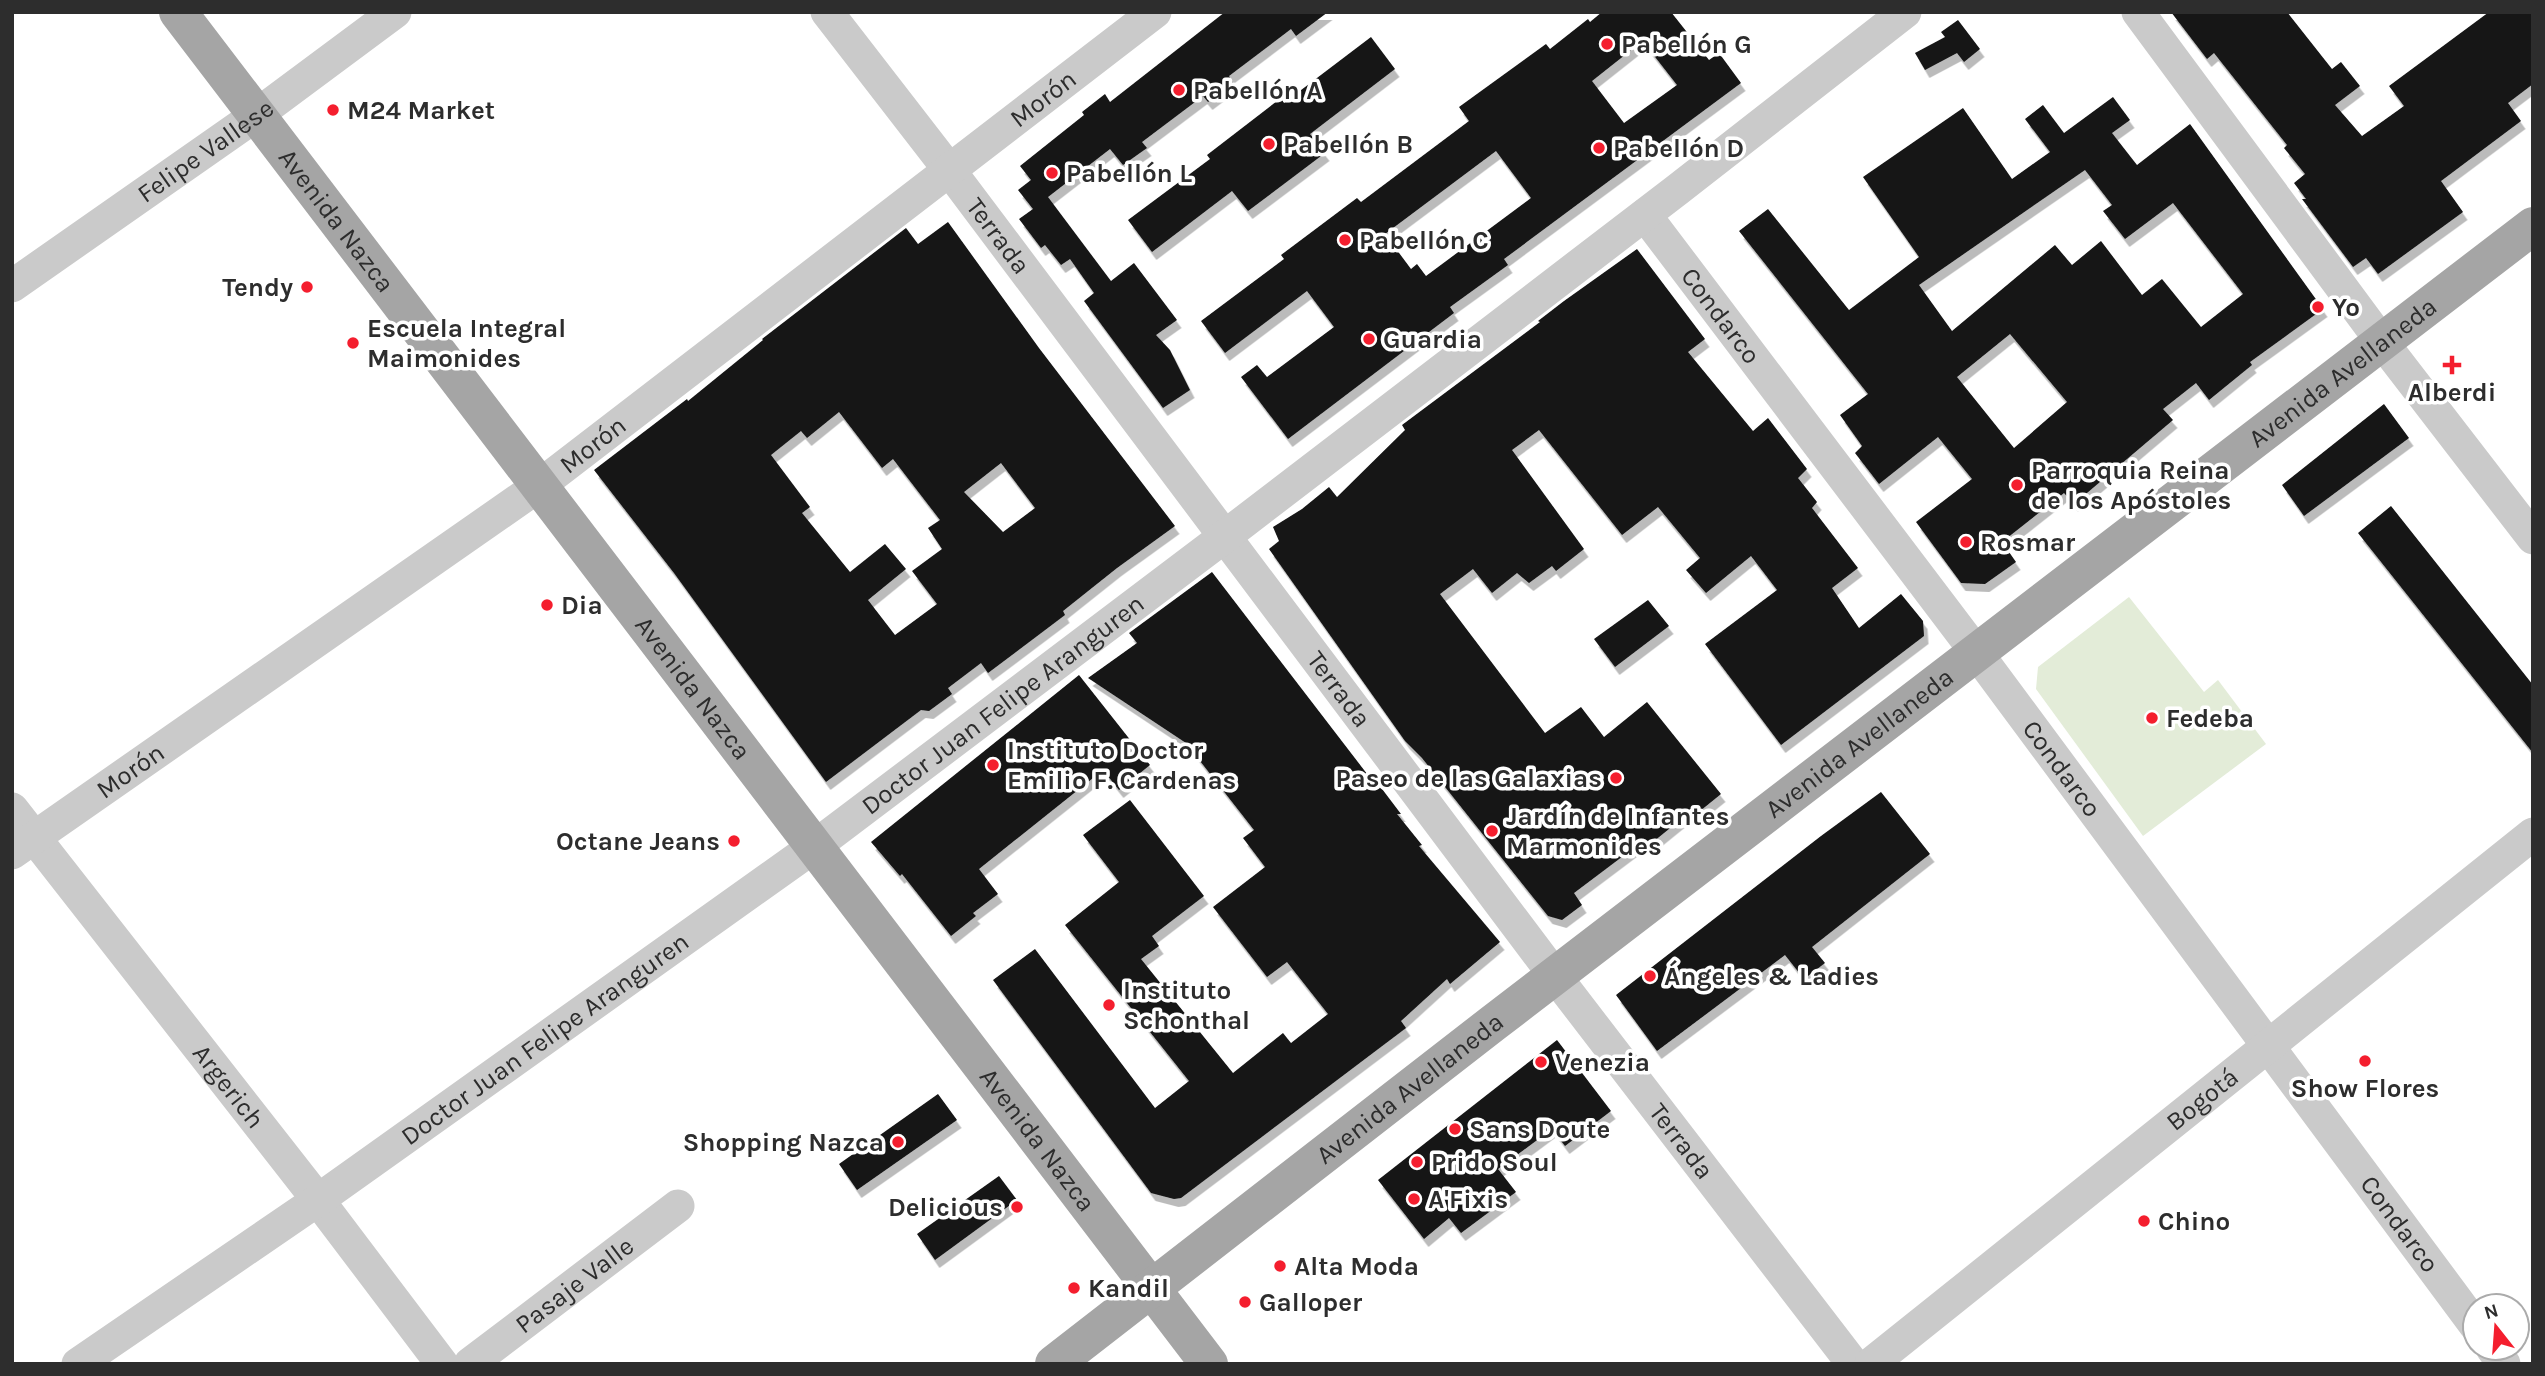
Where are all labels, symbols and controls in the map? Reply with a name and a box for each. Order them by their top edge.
place label: Pabellón G [1621,29,1752,60]
marker: Pabellón G [1599,36,1615,52]
street label: Morón [1003,63,1082,134]
place label: Pabellón A [1193,75,1323,106]
marker: Pabellón A [1171,82,1187,98]
street label: Felipe Vallese [131,92,279,209]
place label: M24 Market [347,95,495,126]
marker: M24 Market [325,102,341,118]
place label: Pabellón B [1283,129,1413,160]
place label: Pabellón D [1613,133,1744,164]
marker: Pabellón B [1261,136,1277,152]
marker: Pabellón D [1591,140,1607,156]
street label: Avenida Nazca [272,142,401,298]
place label: Pabellón L [1066,158,1192,189]
marker: Pabellón L [1044,165,1060,181]
street label: Terrada [960,192,1037,280]
place label: Pabellón C [1359,225,1489,256]
marker: Pabellón C [1337,232,1353,248]
street label: Condarco [1675,261,1767,370]
place label: Tendy [222,272,293,303]
marker: Tendy [299,279,315,295]
street label: Avenida Avellaneda [2242,290,2443,454]
place label: Yo [2332,292,2360,323]
marker: Yo [2310,299,2326,315]
place label: Escuela Integral Maimonides [367,313,566,374]
place label: Guardia [1383,324,1482,355]
marker: Guardia [1361,331,1377,347]
marker: Escuela Integral Maimonides [345,335,361,351]
marker: Alberdi [2444,357,2460,373]
place label: Alberdi [2408,377,2496,408]
street label: Morón [553,409,632,480]
place label: Parroquia Reina de los Apóstoles [2031,455,2231,516]
marker: Parroquia Reina de los Apóstoles [2009,477,2025,493]
place label: Rosmar [1980,527,2076,558]
marker: Rosmar [1958,534,1974,550]
street label: Doctor Juan Felipe Aranguren [855,588,1150,821]
place label: Dia [561,590,603,621]
marker: Dia [539,597,555,613]
street label: Avenida Nazca [629,610,758,766]
street label: Terrada [1301,645,1378,733]
street label: Avenida Avellaneda [1759,661,1959,824]
place label: Fedeba [2166,703,2254,734]
marker: Fedeba [2144,710,2160,726]
street label: Condarco [2016,714,2108,823]
place label: Instituto Doctor Emilio F. Cardenas [1007,735,1236,796]
street label: Morón [90,736,170,805]
marker: Instituto Doctor Emilio F. Cardenas [985,757,1001,773]
place label: Paseo de las Galaxias [1335,763,1602,794]
marker: Paseo de las Galaxias [1608,770,1624,786]
place label: Jardín de Infantes Marmonides [1506,801,1729,862]
marker: Jardín de Infantes Marmonides [1484,823,1500,839]
place label: Octane Jeans [556,826,720,857]
marker: Octane Jeans [726,833,742,849]
street label: Doctor Juan Felipe Aranguren [395,925,695,1152]
place label: Ángeles & Ladies [1664,960,1879,992]
marker: Ángeles & Ladies [1642,968,1658,984]
place label: Instituto Schonthal [1123,975,1250,1036]
marker: Instituto Schonthal [1101,997,1117,1013]
street label: Avenida Avellaneda [1310,1006,1509,1170]
street label: Argerich [186,1038,271,1134]
place label: Venezia [1555,1047,1650,1078]
marker: Show Flores [2357,1053,2373,1069]
marker: Venezia [1533,1054,1549,1070]
street label: Bogotá [2160,1061,2244,1137]
street label: Avenida Nazca [973,1062,1102,1218]
place label: Show Flores [2291,1073,2439,1104]
street label: Terrada [1643,1097,1721,1185]
place label: Sans Doute [1469,1114,1610,1145]
marker: Sans Doute [1447,1121,1463,1137]
place label: Shopping Nazca [683,1127,884,1158]
marker: Shopping Nazca [890,1134,906,1150]
place label: Prido Soul [1431,1147,1558,1178]
marker: Prido Soul [1409,1154,1425,1170]
street label: Condarco [2354,1169,2446,1278]
place label: A'Fixis [1428,1184,1508,1215]
marker: A'Fixis [1406,1191,1422,1207]
place label: Delicious [888,1192,1003,1223]
marker: Delicious [1009,1199,1025,1215]
place label: Chino [2158,1206,2230,1237]
marker: Chino [2136,1213,2152,1229]
street label: Pasaje Valle [509,1230,640,1340]
place label: Alta Moda [1294,1251,1419,1282]
marker: Alta Moda [1272,1258,1288,1274]
place label: Kandil [1088,1273,1169,1304]
marker: Kandil [1066,1280,1082,1296]
place label: Galloper [1259,1287,1363,1318]
north arrow [2461,1292,2531,1362]
marker: Galloper [1237,1294,1253,1310]
text: N [2482,1299,2501,1324]

